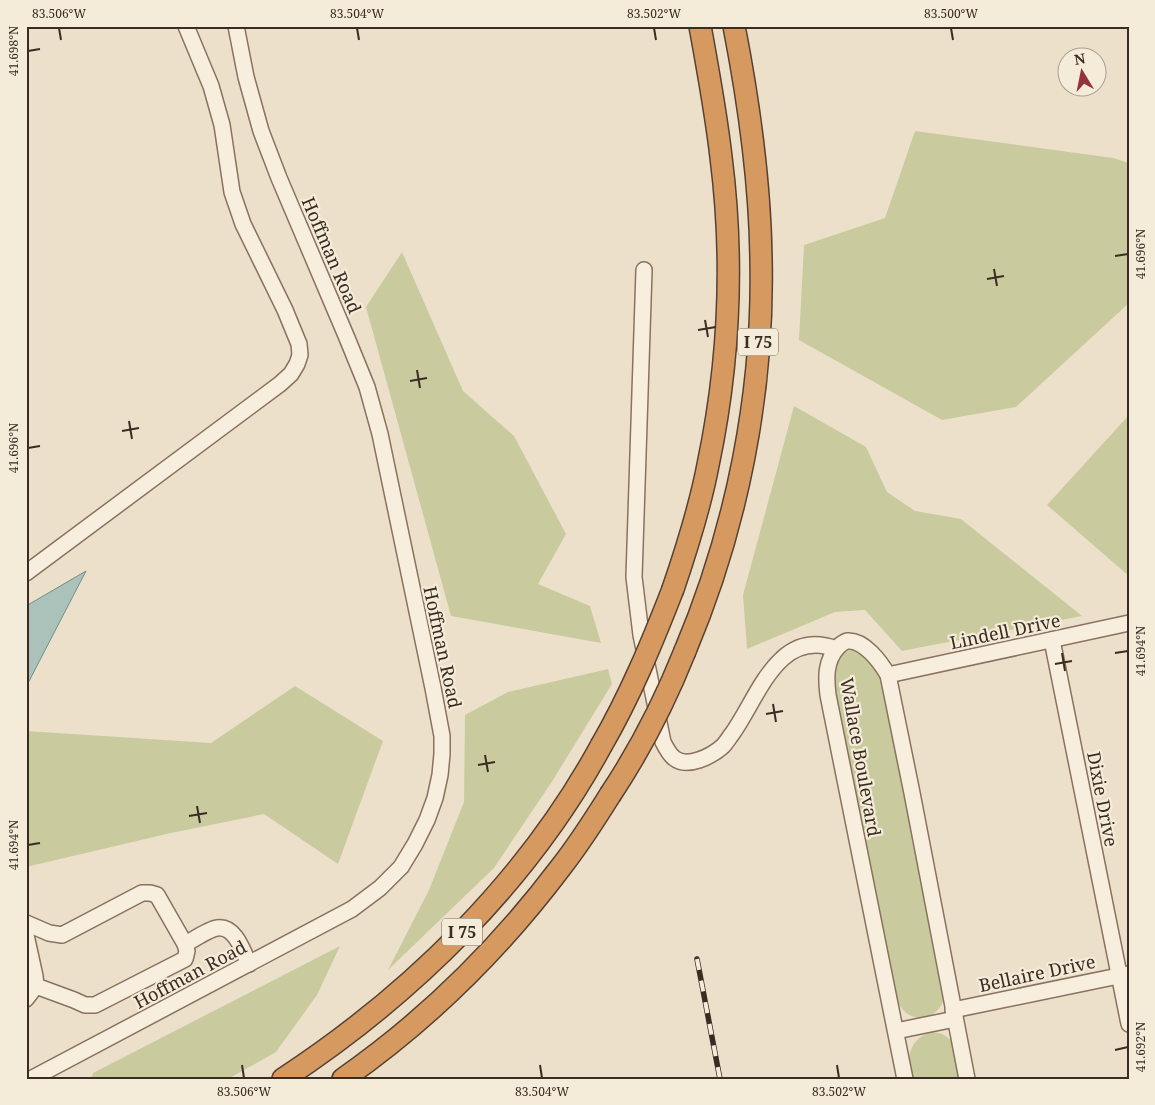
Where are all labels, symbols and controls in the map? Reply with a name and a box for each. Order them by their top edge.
text: 83.506°W [32,5,86,22]
text: 83.504°W [330,5,384,22]
text: 83.502°W [627,5,681,22]
text: 83.500°W [924,5,978,22]
text: 41.698°N [5,26,22,76]
north arrow [1058,48,1108,98]
text: N [1073,48,1087,69]
street label: Hoffman Road [297,193,367,317]
text: 41.696°N [1132,229,1149,279]
road number: I 75 [738,328,778,356]
text: 41.696°N [5,423,22,473]
street label: Hoffman Road [418,584,468,710]
street label: Lindell Drive [947,608,1063,654]
text: 41.694°N [1132,626,1149,676]
street label: Wallace Boulevard [835,676,887,838]
street label: Dixie Drive [1082,749,1124,849]
text: 41.694°N [5,820,22,870]
road number: I 75 [442,919,482,946]
street label: Hoffman Road [130,934,250,1014]
street label: Bellaire Drive [976,949,1098,997]
text: 41.692°N [1132,1022,1149,1072]
text: 83.506°W [217,1083,271,1100]
text: 83.504°W [515,1083,569,1100]
text: 83.502°W [812,1083,866,1100]

